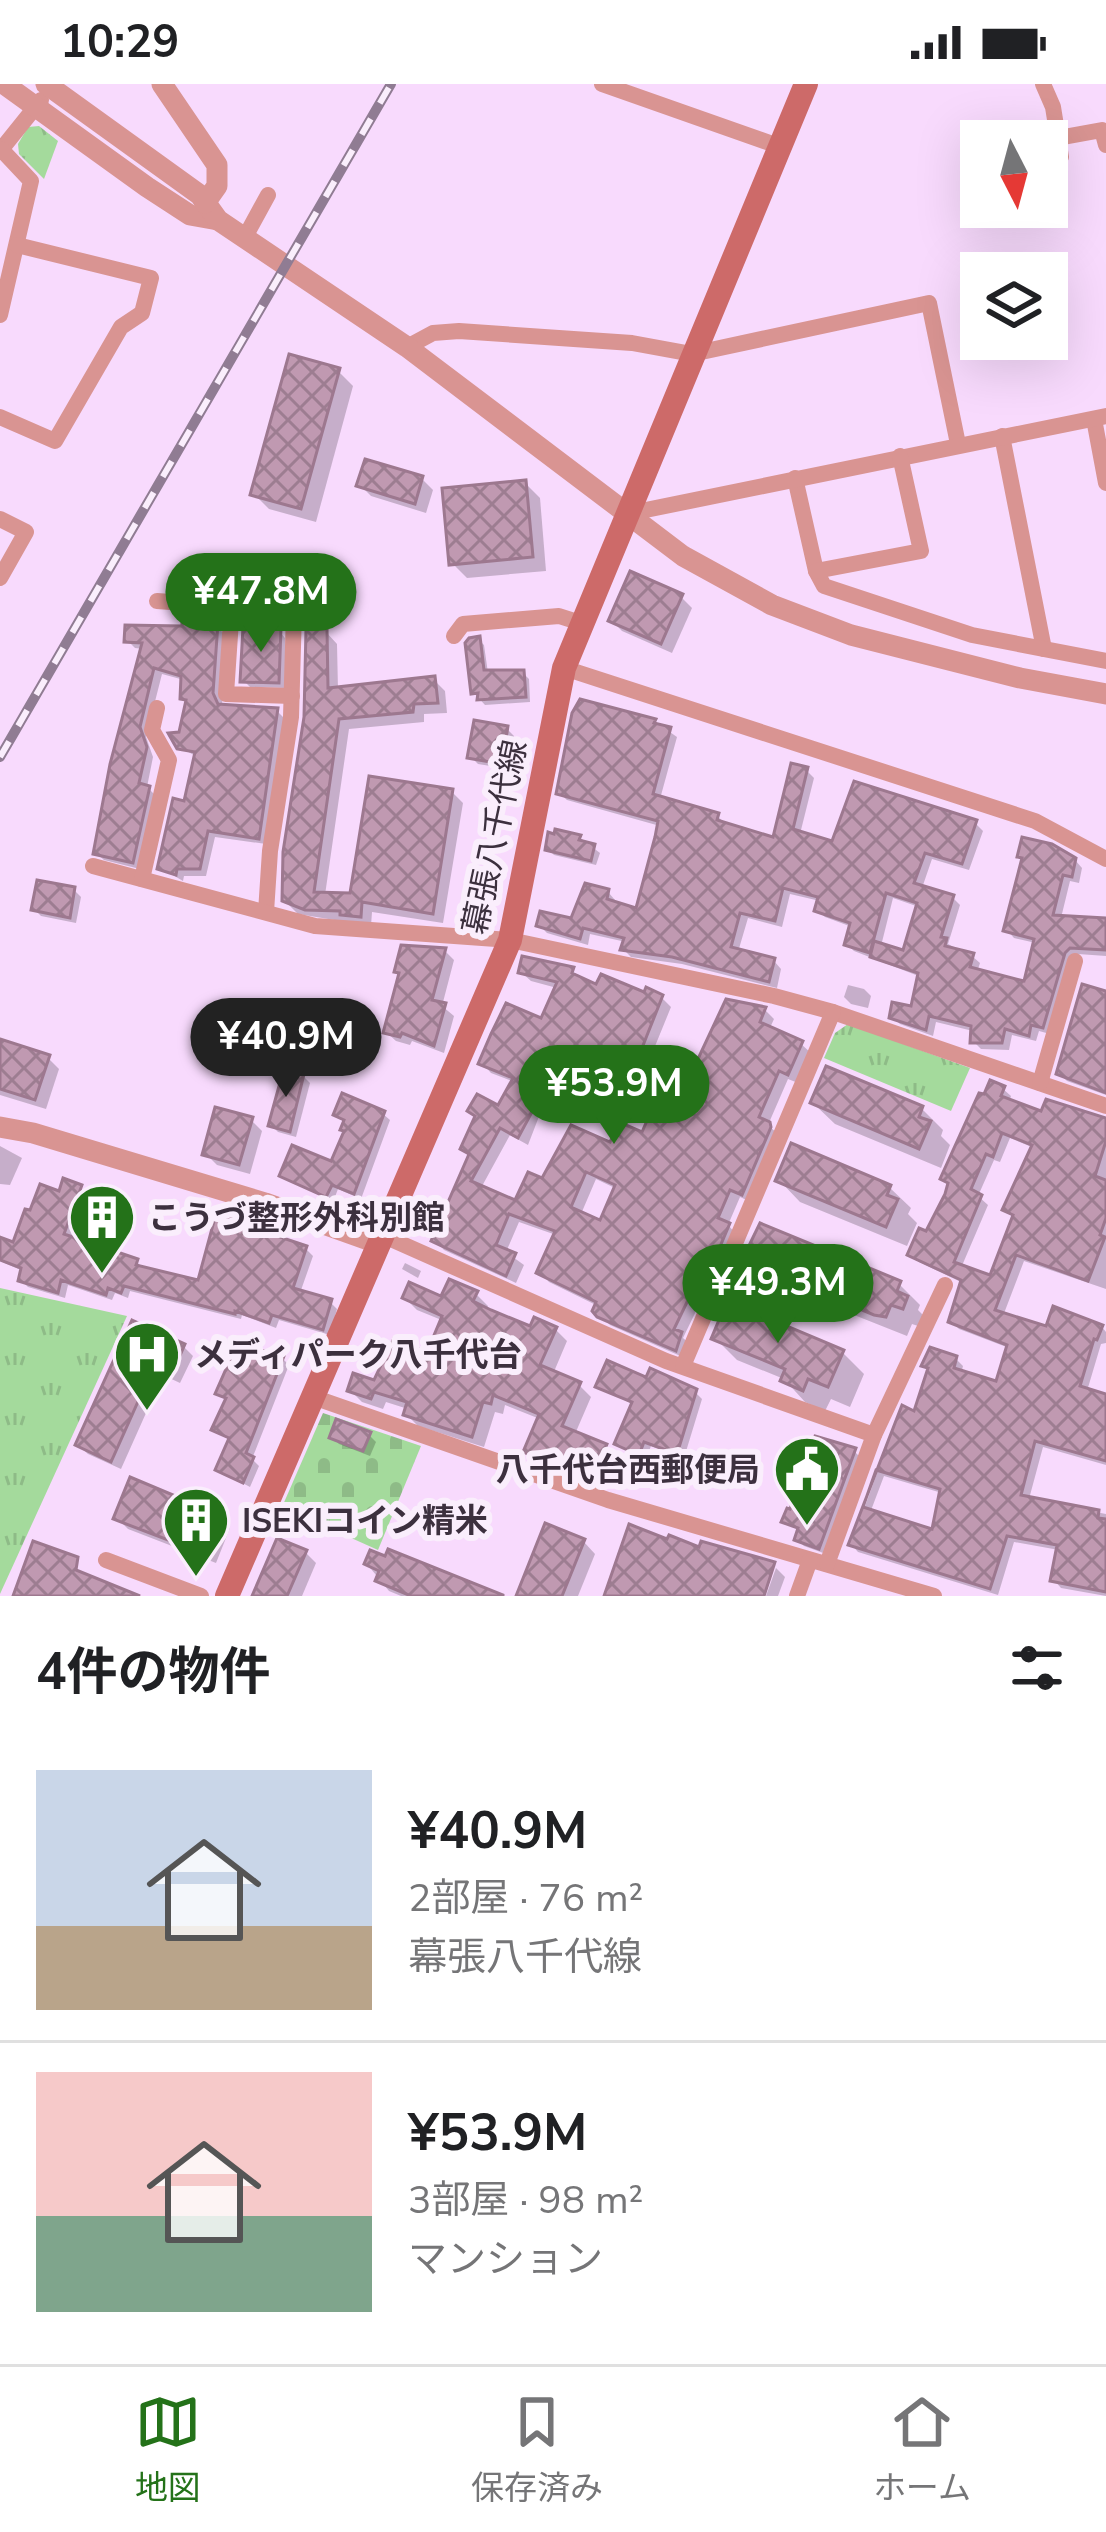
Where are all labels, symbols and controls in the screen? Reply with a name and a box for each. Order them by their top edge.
text: 10:29 [60,12,179,73]
north arrow [960,120,1068,228]
map controls [960,120,1068,360]
button: layers [960,252,1068,360]
pin: ¥47.8M [163,553,359,655]
text: ¥47.8M [192,565,330,618]
street label: 幕張八千代線 [453,736,538,939]
pin: ¥40.9M [188,998,384,1100]
text: ¥40.9M [217,1010,355,1063]
pin: ¥53.9M [516,1045,712,1147]
text: ¥53.9M [545,1057,683,1110]
building icon: こうづ整形外科別館 [67,1182,137,1276]
place label: こうづ整形外科別館 [148,1196,445,1241]
pin: ¥49.3M [680,1244,876,1346]
text: ¥49.3M [709,1256,847,1309]
hospital icon: メディパーク八千代台 [112,1319,182,1413]
place label: メディパーク八千代台 [194,1333,522,1378]
public building icon: 八千代台西郵便局 [772,1434,842,1528]
place label: 八千代台西郵便局 [496,1448,760,1493]
building icon: ISEKIコイン精米 [161,1485,231,1579]
place label: ISEKIコイン精米 [242,1499,488,1544]
icon: filters [1004,1635,1070,1701]
text: 4件の物件 [36,1637,271,1707]
text: ¥40.9M [408,1796,587,1866]
icon: home [132,1818,276,1962]
text: 2部屋 · 76 m² [408,1872,643,1925]
text: 幕張八千代線 [408,1931,642,1984]
text: ¥53.9M [408,2098,587,2168]
icon: home [132,2120,276,2264]
text: 3部屋 · 98 m² [408,2174,643,2227]
text: マンション [408,2233,603,2286]
tab: 地図 [135,2389,201,2511]
tab: 保存済み [471,2389,603,2511]
tab: ホーム [873,2389,971,2511]

